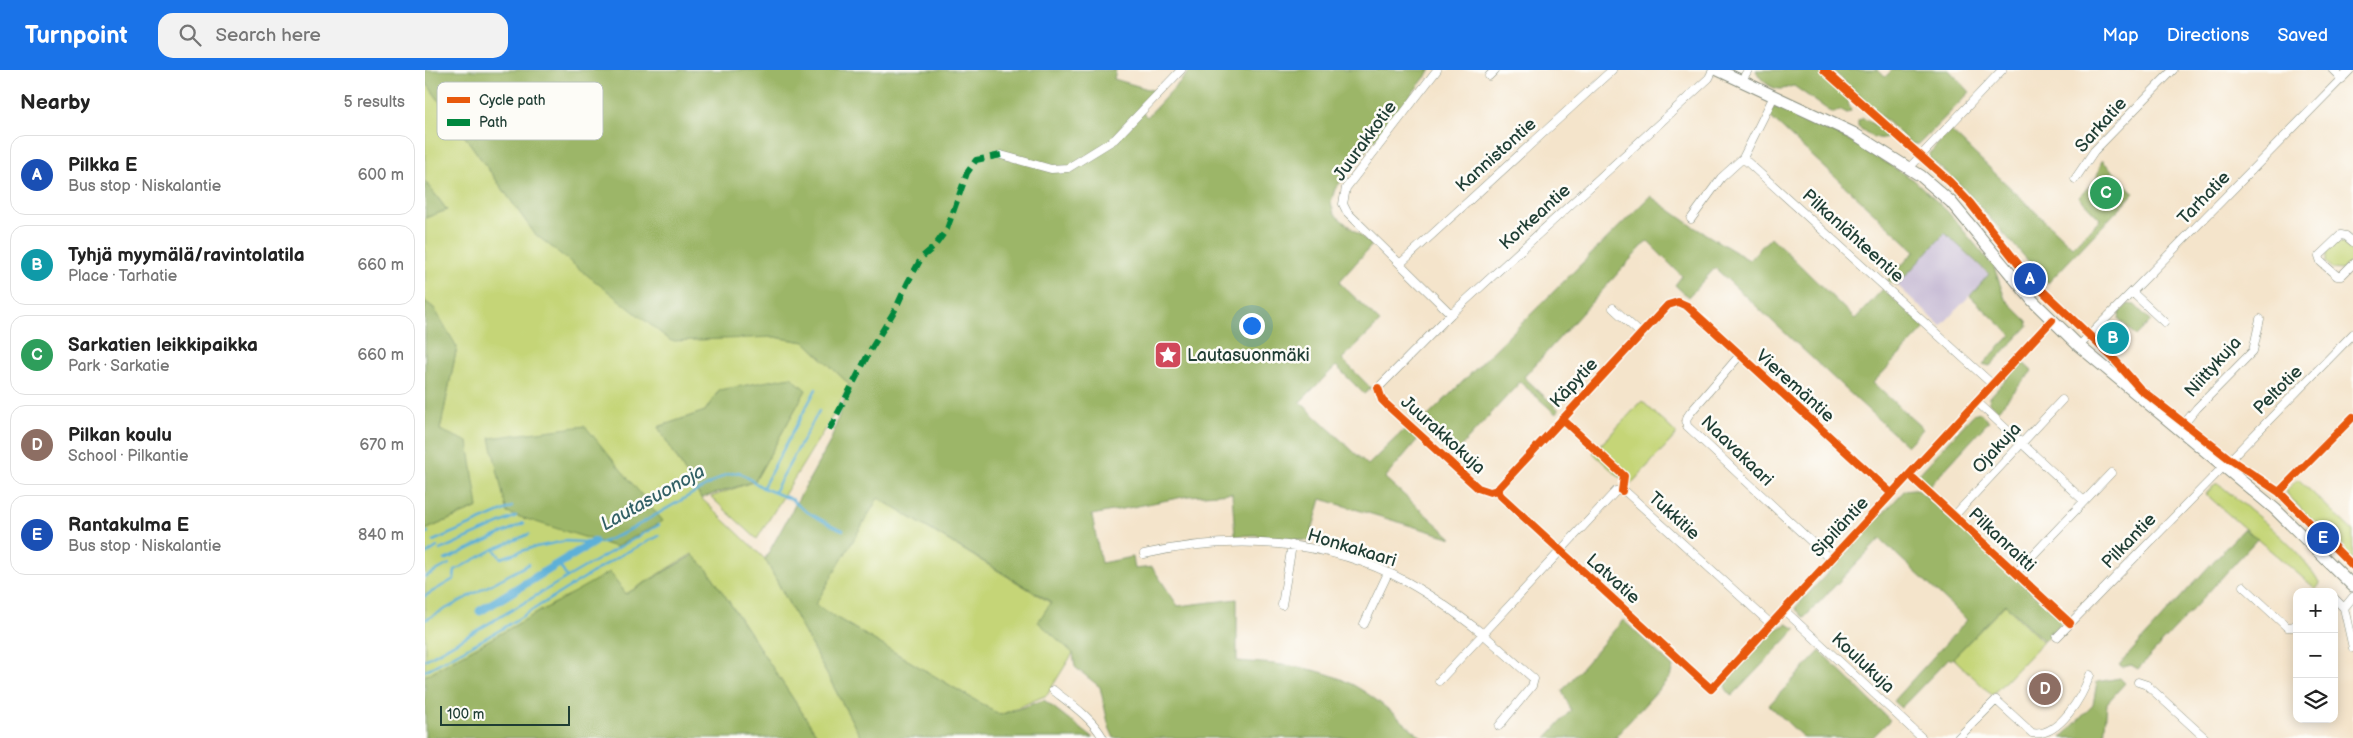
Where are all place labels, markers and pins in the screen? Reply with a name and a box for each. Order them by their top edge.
pin: C [2090,174,2122,212]
pin: A [2014,260,2046,298]
pin: B [2097,319,2129,357]
place icon: Lautasuonmäki [1153,340,1183,370]
place label: Lautasuonmäki [1187,345,1310,366]
pin: E [2307,519,2339,557]
pin: D [2029,670,2061,708]

